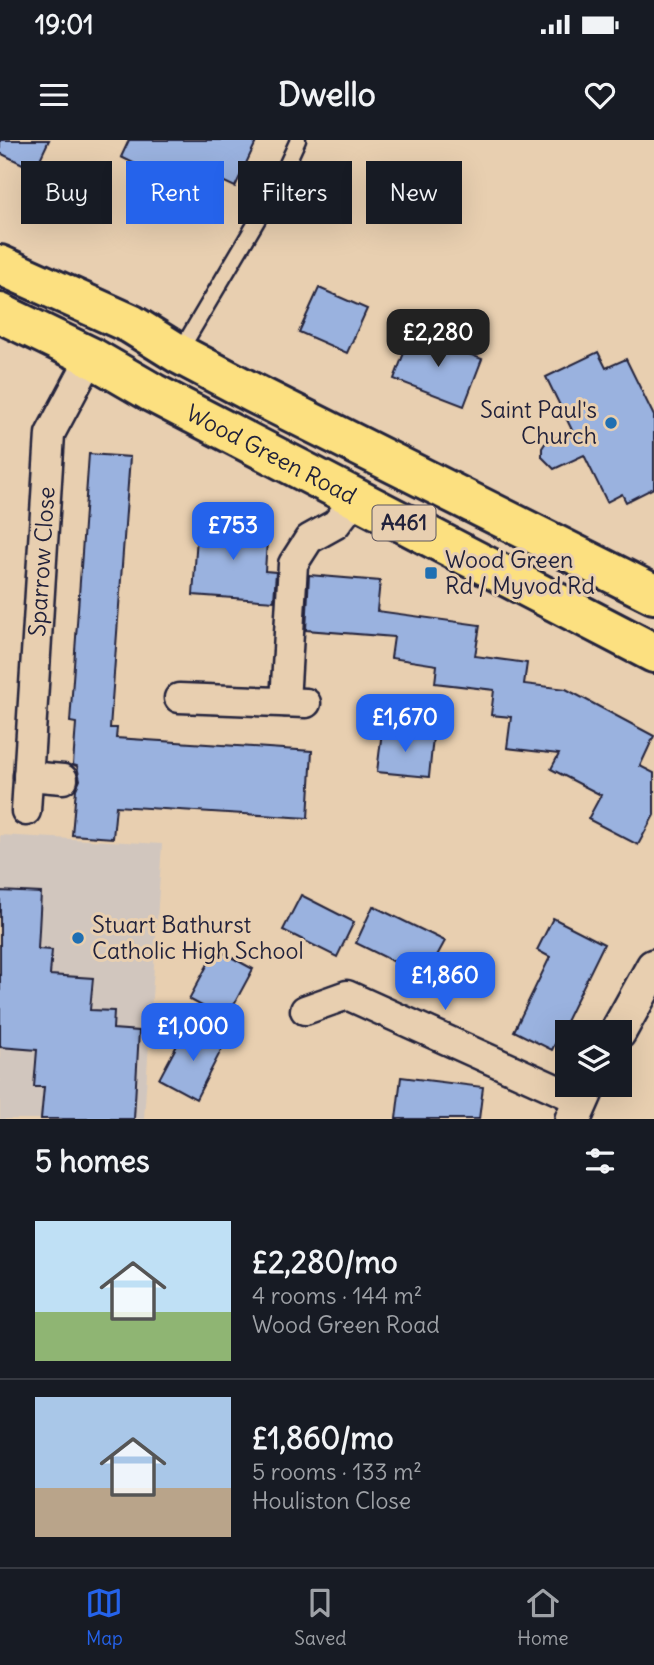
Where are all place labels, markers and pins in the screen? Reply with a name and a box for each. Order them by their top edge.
pin: £2,280 [381,310,495,369]
place label: Saint Paul's Church [480,395,597,450]
marker: Saint Paul's Church [603,415,619,431]
pin: £753 [192,502,274,562]
place label: Wood Green Rd / Myvod Rd [445,545,595,600]
marker: Wood Green Rd / Myvod Rd [423,565,439,581]
pin: £1,670 [348,694,462,754]
place label: Stuart Bathurst Catholic High School [92,910,304,965]
marker: Stuart Bathurst Catholic High School [70,930,86,946]
pin: £1,860 [388,952,502,1012]
pin: £1,000 [136,1004,250,1063]

